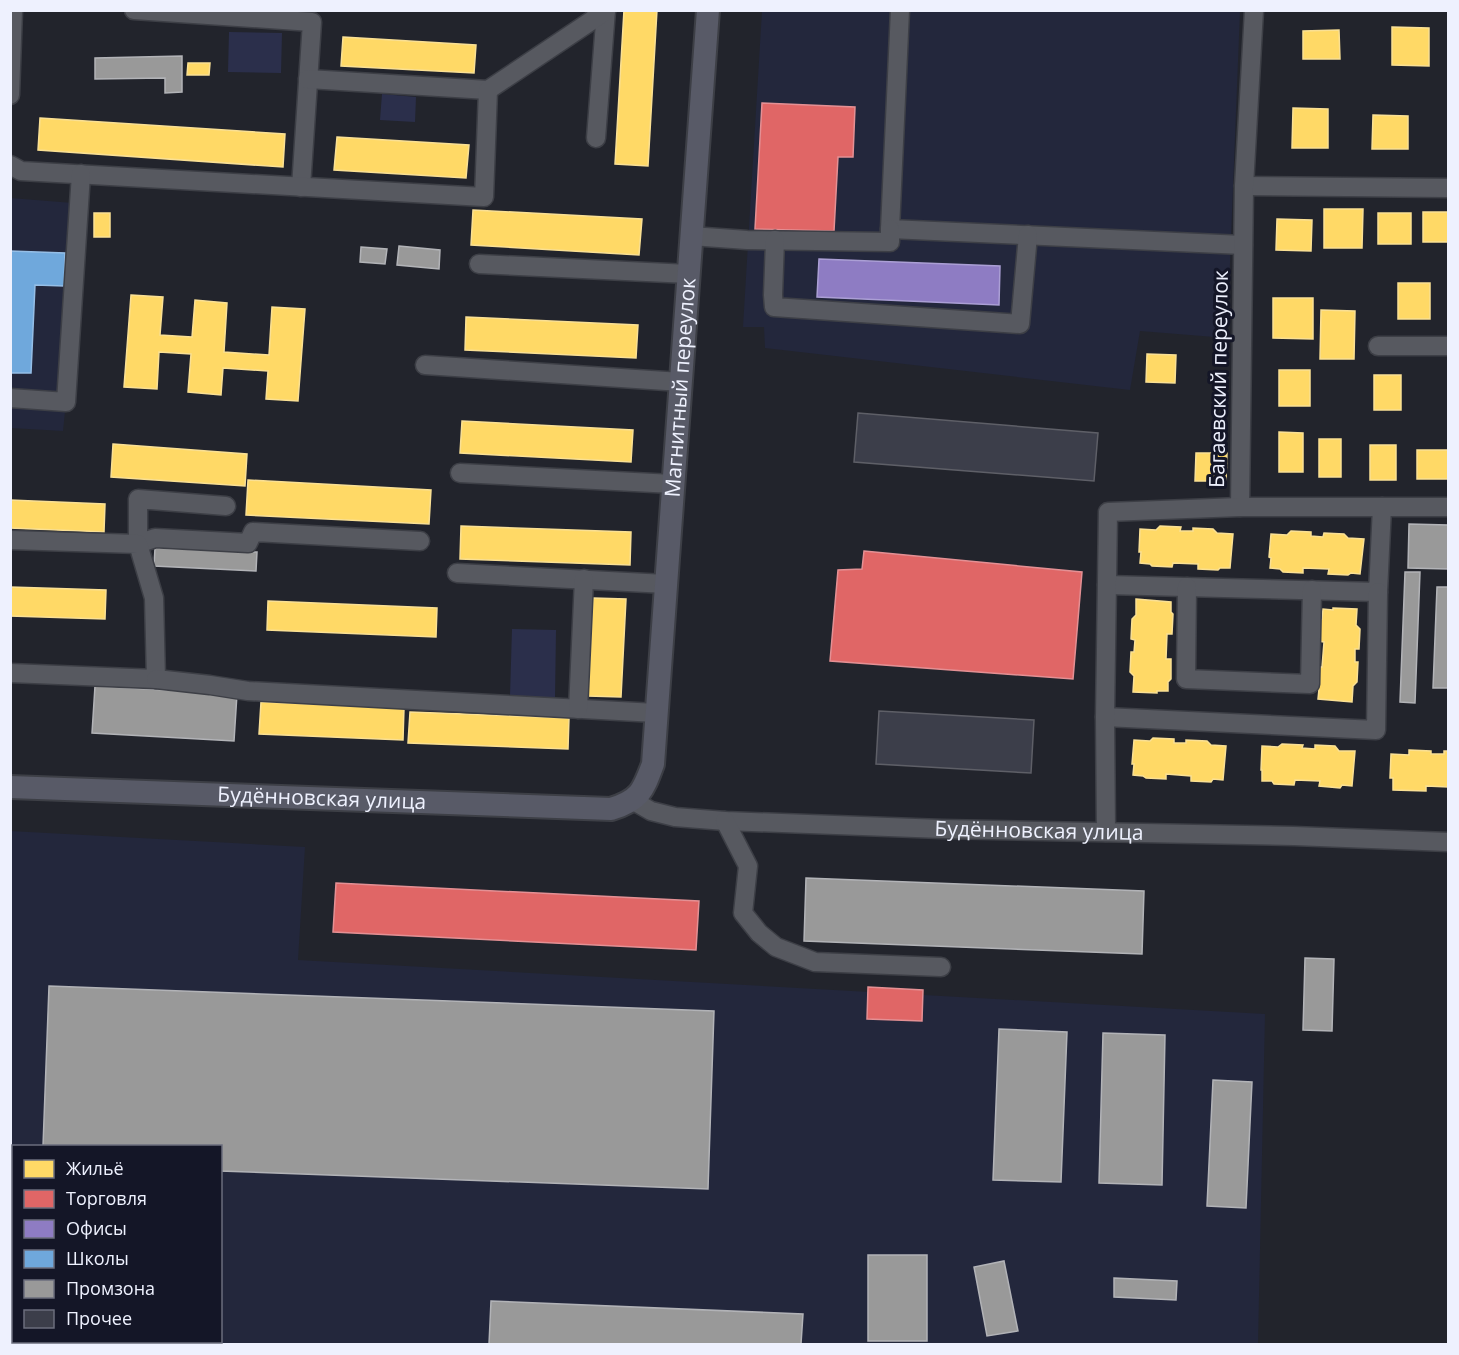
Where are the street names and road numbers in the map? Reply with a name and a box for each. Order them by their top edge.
street label: Багаевский переулок [1202,270,1234,488]
street label: Магнитный переулок [657,277,701,498]
street label: Будённовская улица [217,780,427,815]
street label: Будённовская улица [934,814,1144,846]

